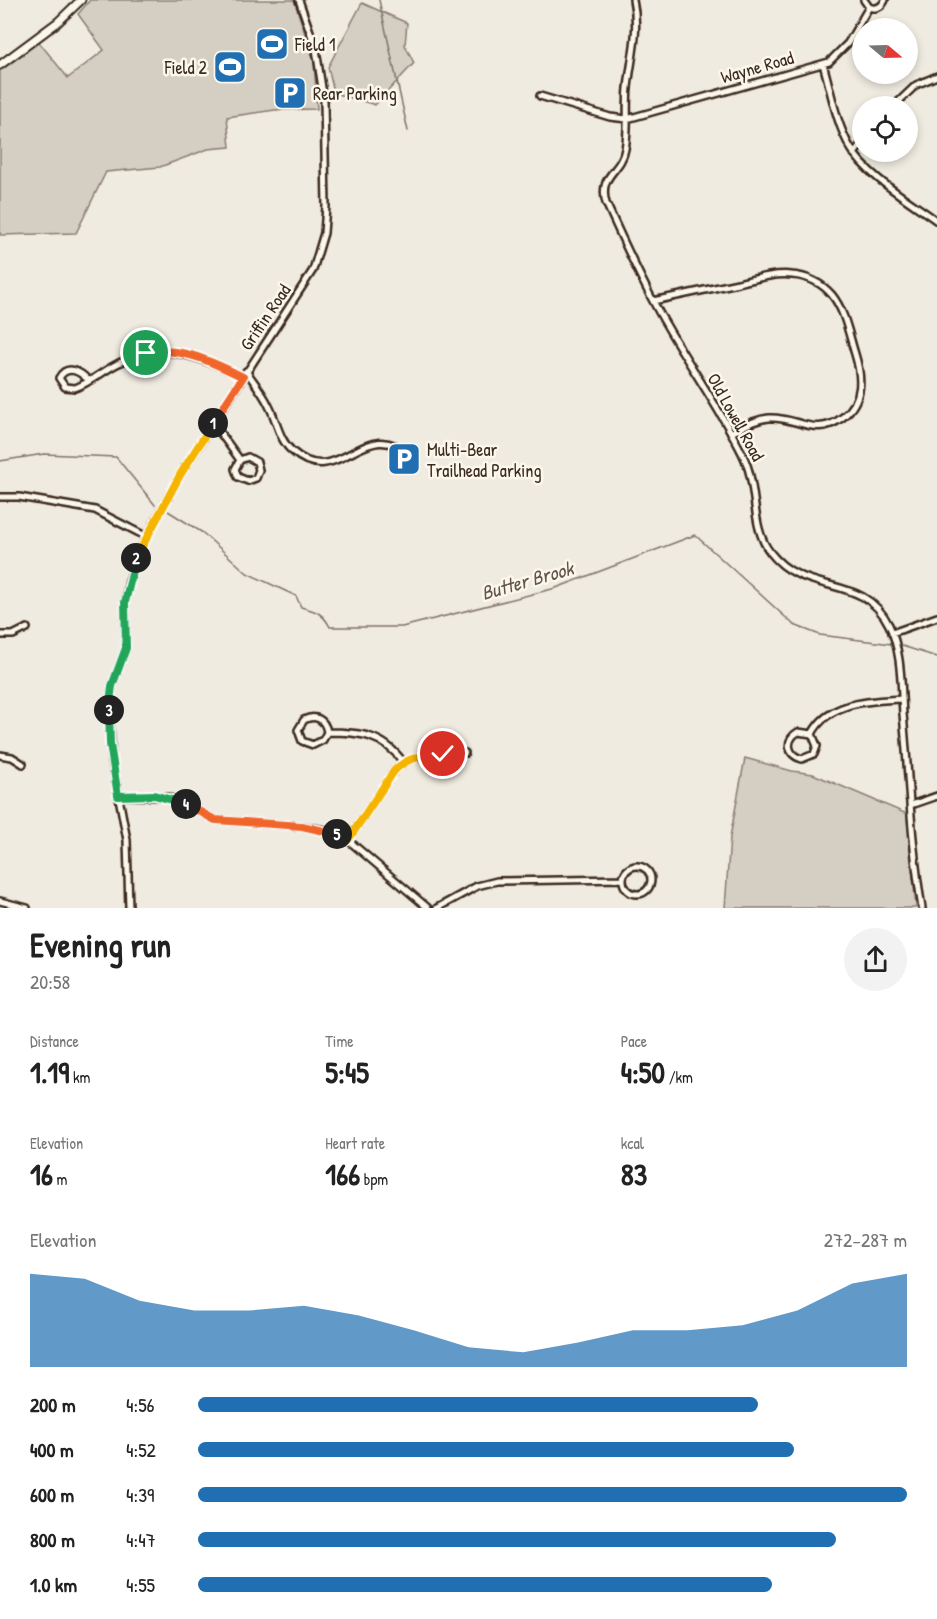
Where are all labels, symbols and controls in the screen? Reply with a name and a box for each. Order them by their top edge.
north arrow [852,18,918,84]
map controls [852,18,918,162]
sports icon: Field 1 [254,26,290,62]
place label: Field 1 [294,32,335,57]
street label: Wayne Road [718,45,796,89]
sports icon: Field 2 [212,49,248,85]
place label: Field 2 [164,55,208,80]
parking icon: Rear Parking [272,75,308,111]
place label: Rear Parking [313,81,397,106]
button: locate [852,96,918,162]
street label: Griffin Road [234,279,296,355]
pin [120,327,171,378]
icon: arrive [129,336,162,369]
street label: Old Lowell Road [702,369,770,465]
pin: 1 [198,408,228,438]
text: 1 [210,412,216,434]
place label: Multi-Bear Trailhead Parking [427,437,541,483]
parking icon: Multi-Bear Trailhead Parking [386,441,422,477]
pin: 2 [121,543,151,573]
text: 2 [132,547,140,569]
water label: Butter Brook [478,554,578,606]
pin: 3 [94,695,124,725]
text: 3 [105,699,113,721]
pin [417,728,468,779]
icon: check [426,737,459,770]
pin: 4 [171,789,201,819]
text: 4 [183,793,189,815]
pin: 5 [322,819,352,849]
text: 5 [334,823,340,845]
text: Evening run [30,923,171,967]
button: share [844,928,907,991]
text: 20:58 [30,968,70,995]
text: Distance [30,1030,79,1052]
text: Time [325,1030,354,1052]
text: Pace [621,1030,647,1052]
text: 1.19 [30,1052,69,1092]
text: 5:45 [325,1052,369,1092]
text: 4:50 [621,1052,665,1092]
text: km [69,1066,90,1088]
text: /km [665,1066,693,1088]
text: Elevation [30,1132,83,1154]
text: Heart rate [325,1132,385,1154]
text: kcal [621,1132,644,1154]
text: 16 [30,1154,53,1194]
text: 166 [325,1154,360,1194]
text: 83 [621,1154,647,1194]
text: m [53,1168,67,1190]
text: bpm [360,1168,388,1190]
text: Elevation [30,1226,96,1253]
text: 272–287 m [824,1226,907,1253]
text: 200 m [30,1391,75,1418]
text: 4:56 [126,1391,155,1418]
text: 400 m [30,1436,74,1463]
text: 4:52 [126,1436,156,1463]
text: 600 m [30,1481,74,1508]
text: 4:39 [126,1481,154,1508]
text: 800 m [30,1526,75,1553]
text: 4:47 [126,1526,156,1553]
text: 1.0 km [30,1571,77,1598]
text: 4:55 [126,1571,155,1598]

